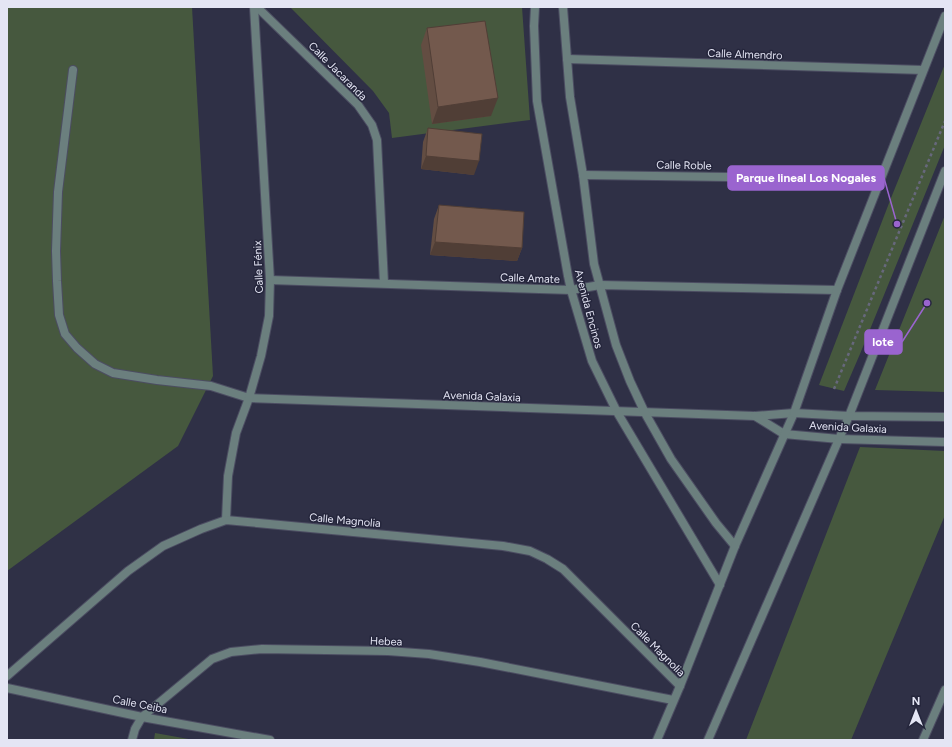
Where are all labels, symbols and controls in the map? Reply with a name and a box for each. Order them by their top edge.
street label: Calle Jacaranda [306,39,370,103]
street label: Calle Almendro [707,47,783,62]
street label: Calle Roble [656,159,712,172]
callout: Parque lineal Los Nogales [728,166,884,190]
text: Parque lineal Los Nogales [736,171,876,185]
street label: Calle Fénix [251,240,266,294]
street label: Avenida Encinos [572,268,605,350]
street label: Calle Amate [500,271,560,286]
callout: lote [865,330,902,354]
text: lote [872,335,894,349]
street label: Avenida Galaxia [443,389,521,404]
street label: Avenida Galaxia [809,419,887,436]
street label: Calle Magnolia [309,511,381,530]
street label: Calle Magnolia [628,619,688,679]
street label: Hebea [370,634,402,649]
north arrow [896,691,936,731]
street label: Calle Ceiba [111,693,168,716]
text: N [912,695,920,708]

